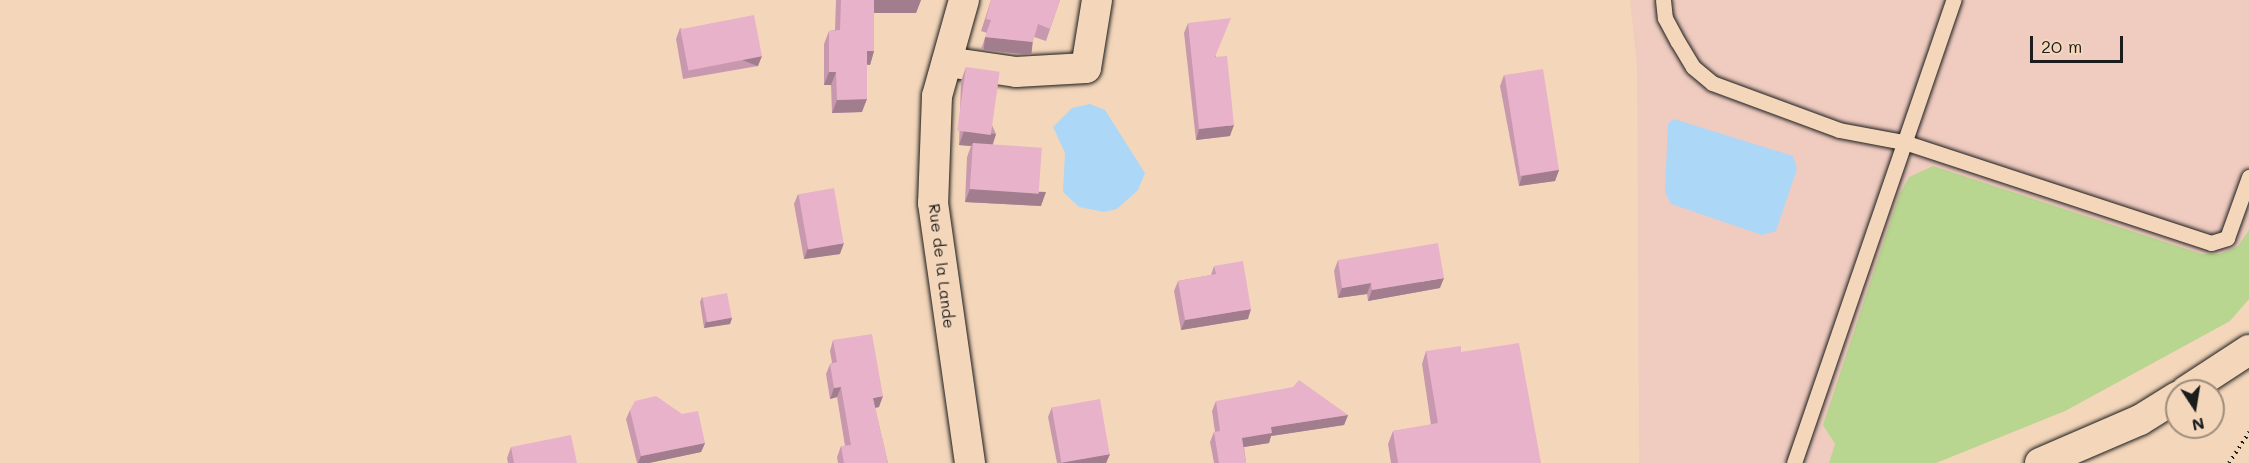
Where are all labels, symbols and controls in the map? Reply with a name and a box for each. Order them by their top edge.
scale bar [2033,24,2126,62]
text: 20 m [2041,34,2082,58]
street label: Rue de la Lande [925,202,959,330]
north arrow [2165,379,2225,439]
text: N [2190,414,2207,437]

